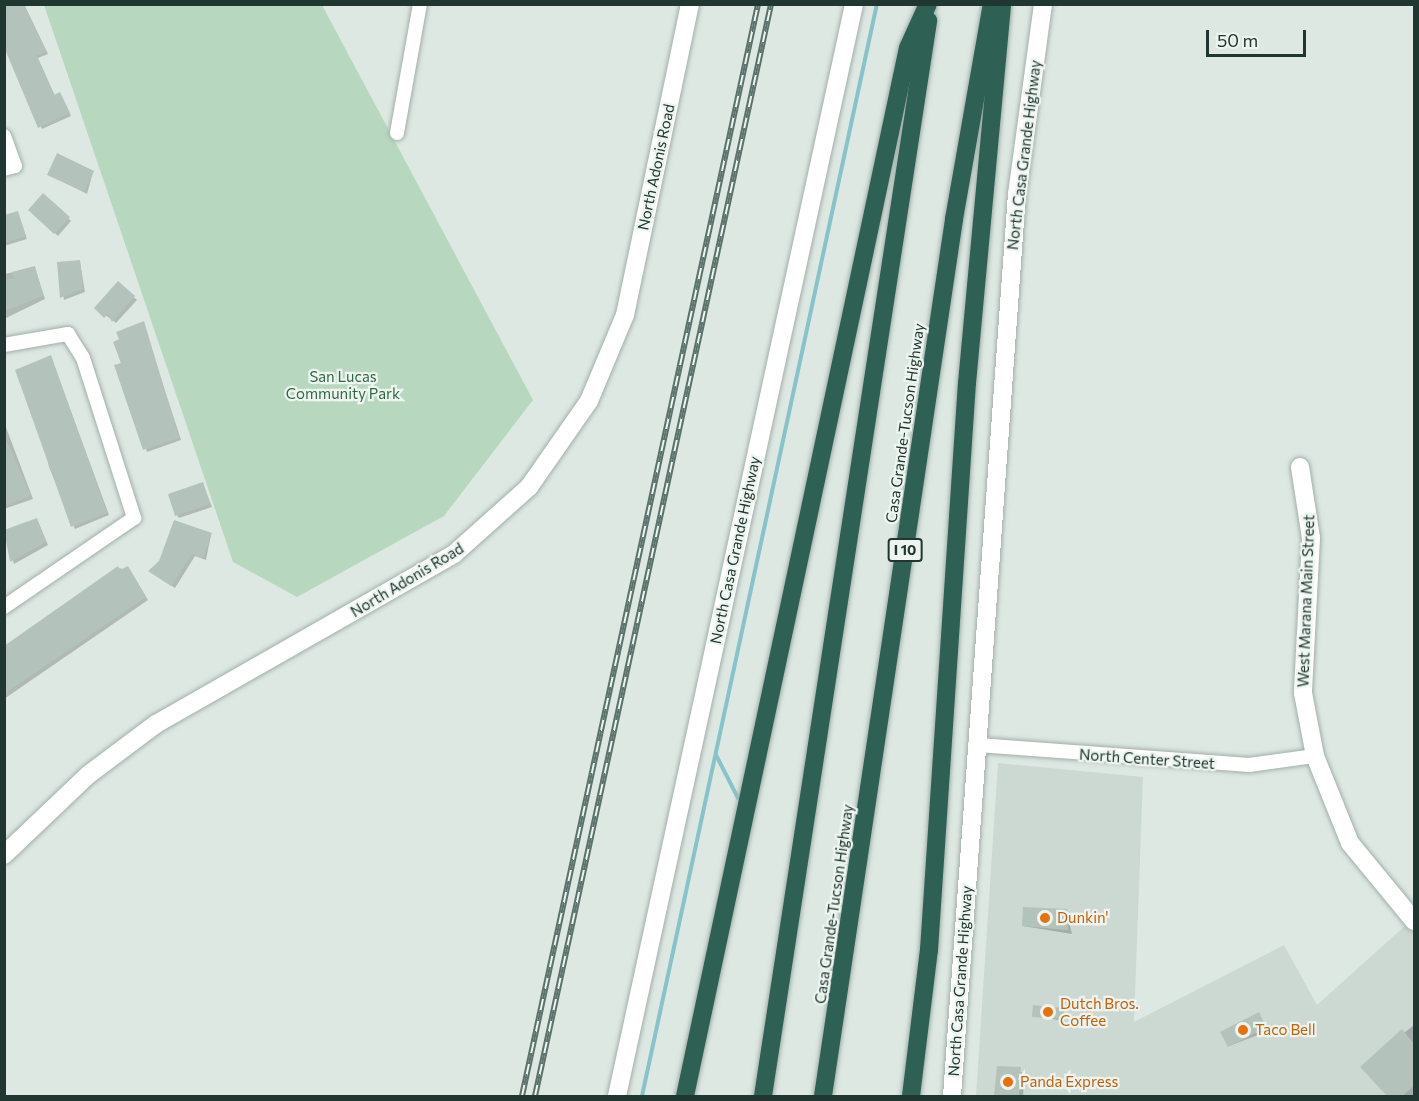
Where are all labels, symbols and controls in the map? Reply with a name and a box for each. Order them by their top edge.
scale bar [1209,18,1310,56]
text: 50 m [1217,29,1258,51]
street label: North Casa Grande Highway [1003,59,1045,251]
street label: North Adonis Road [634,102,678,232]
street label: Casa Grande-Tucson Highway [882,322,928,524]
park label: San Lucas Community Park [286,367,400,402]
street label: North Casa Grande Highway [706,455,764,645]
street label: West Marana Main Street [1294,514,1318,688]
street label: North Adonis Road [347,539,467,621]
road number: I 10 [887,539,923,561]
street label: North Center Street [1079,745,1215,773]
street label: Casa Grande-Tucson Highway [811,803,857,1005]
street label: North Casa Grande Highway [944,885,976,1077]
place label: Dunkin' [1057,909,1109,927]
marker: Dunkin' [1038,911,1052,925]
place label: Dutch Bros. Coffee [1060,994,1139,1029]
marker: Dutch Bros. Coffee [1041,1005,1055,1019]
place label: Taco Bell [1255,1021,1316,1039]
marker: Taco Bell [1236,1023,1250,1037]
place label: Panda Express [1020,1073,1118,1091]
marker: Panda Express [1001,1075,1015,1089]

